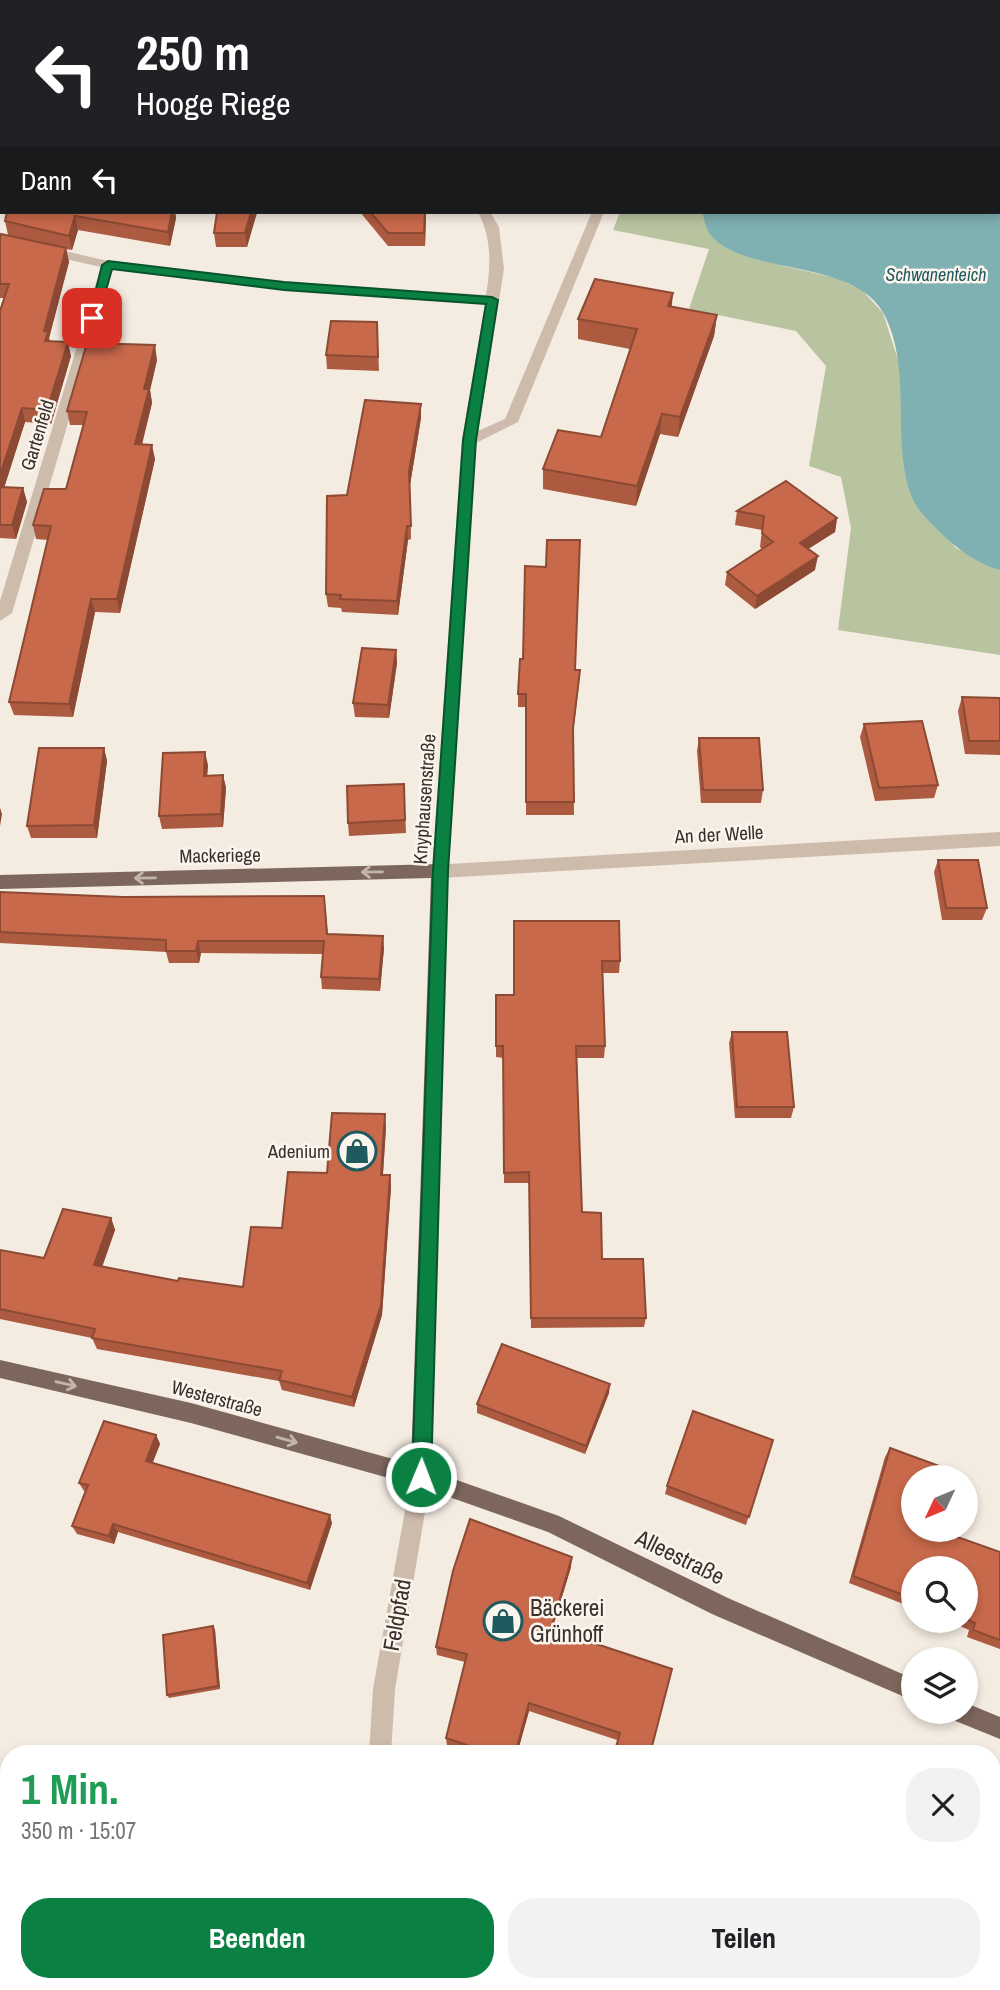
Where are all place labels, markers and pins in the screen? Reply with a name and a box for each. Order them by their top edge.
pin [62,288,122,348]
shop icon: Adenium [336,1130,378,1172]
place label: Adenium [267,1138,330,1164]
place label: Bäckerei Grünhoff [530,1592,604,1649]
shop icon: Bäckerei Grünhoff [482,1600,524,1642]

